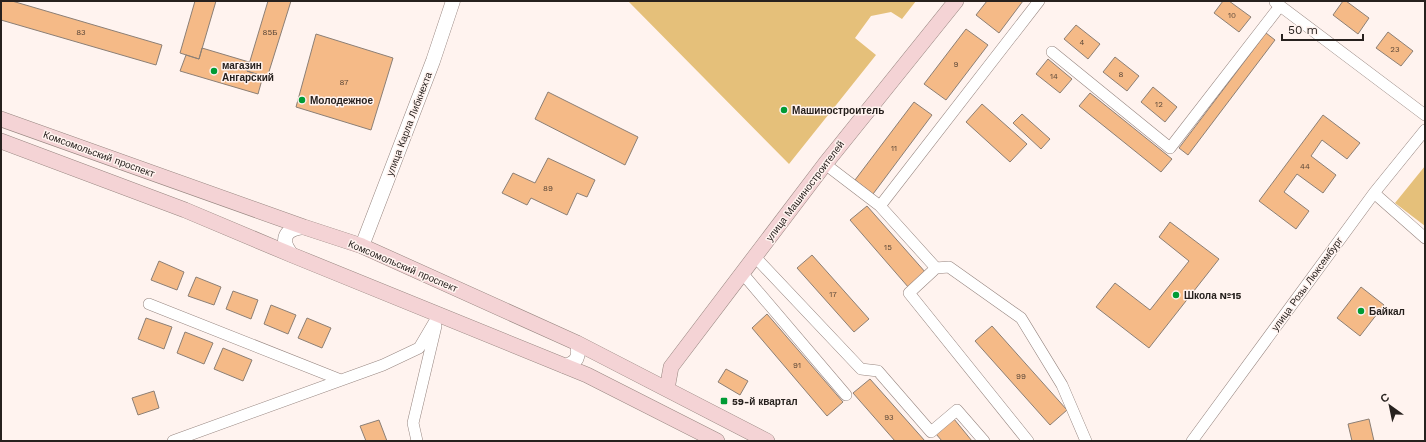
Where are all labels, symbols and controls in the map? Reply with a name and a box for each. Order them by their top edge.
house number: 10 [1228,11,1236,20]
scale bar [1282,16,1363,42]
text: 50 m [1288,23,1318,37]
house number: 83 [76,28,86,37]
house number: 85Б [263,28,277,37]
house number: 4 [1080,38,1085,47]
house number: 23 [1390,45,1400,54]
place label: магазин Ангарский [222,60,274,83]
house number: 9 [954,60,959,69]
marker: магазин Ангарский [209,66,219,76]
street label: улица Карла Либкнехта [384,70,434,177]
house number: 8 [1119,70,1124,79]
house number: 14 [1050,72,1058,81]
house number: 87 [339,78,349,87]
marker: Молодежное [297,95,307,105]
place label: Молодежное [310,95,373,106]
house number: 12 [1155,100,1163,109]
marker: Машиностроитель [779,105,789,115]
place label: Машиностроитель [792,105,884,116]
street label: Комсомольский проспект [42,129,157,179]
street label: улица Машиностроителей [764,139,846,243]
house number: 11 [891,144,897,153]
house number: 44 [1300,162,1310,171]
house number: 89 [543,184,553,193]
street label: улица Розы Люксембург [1269,235,1345,333]
street label: Комсомольский проспект [347,238,460,294]
house number: 15 [884,243,892,252]
house number: 17 [829,290,837,299]
marker: Школа №15 [1171,290,1181,300]
place label: Школа №15 [1184,290,1242,301]
marker: Байкал [1356,306,1366,316]
place label: Байкал [1369,306,1405,317]
house number: 91 [793,361,801,370]
house number: 99 [1016,372,1026,381]
north arrow [1370,386,1410,426]
text: С [1378,390,1392,406]
marker: 59-й квартал [719,396,729,406]
place label: 59-й квартал [732,396,798,407]
house number: 93 [884,413,894,422]

